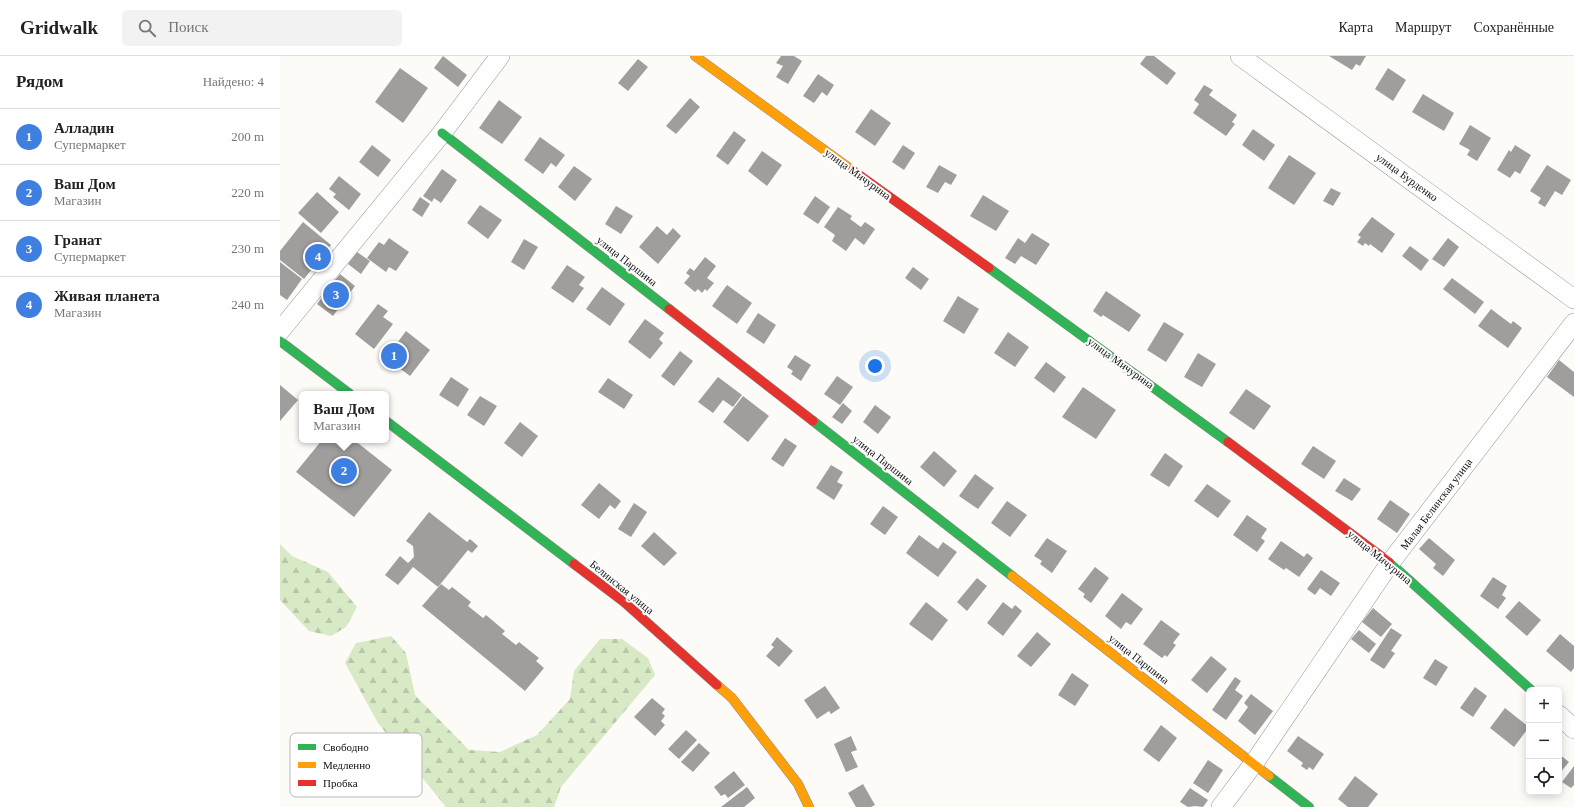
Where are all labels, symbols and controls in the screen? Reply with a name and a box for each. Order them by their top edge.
search box [122,10,402,46]
text: Gridwalk [20,17,98,38]
icon: search [136,17,158,39]
text: Поиск [168,19,208,35]
text: Карта [1338,20,1373,35]
text: Маршрут [1395,20,1451,35]
text: Сохранённые [1473,20,1554,35]
text: Рядом [16,72,64,91]
text: Найдено: 4 [203,74,264,89]
text: Алладин [54,120,114,136]
text: 1 [26,129,32,144]
text: 200 m [231,129,264,144]
text: Супермаркет [54,137,126,152]
street label: улица Мичурина [823,146,893,202]
street label: улица Бурденко [1374,151,1441,204]
text: Ваш Дом [54,176,116,192]
text: 2 [26,185,32,200]
text: 220 m [231,185,264,200]
text: Магазин [54,193,101,208]
text: Гранат [54,232,102,248]
street label: улица Паршина [594,234,660,288]
text: 3 [26,241,32,256]
text: 230 m [231,241,264,256]
pin: 4 [305,242,331,272]
text: Супермаркет [54,249,126,264]
pin: 3 [323,280,349,310]
text: Живая планета [54,288,160,304]
text: 4 [26,297,32,312]
text: 240 m [231,297,264,312]
text: Магазин [54,305,101,320]
street label: улица Мичурина [1086,335,1156,391]
pin: 1 [381,341,407,371]
your location [865,356,885,376]
popup [299,391,389,443]
text: Ваш Дом [313,401,375,417]
text: Магазин [313,418,361,433]
street label: улица Паршина [850,433,916,487]
pin: 2 [331,456,357,486]
street label: Малая Белинская улица [1398,456,1474,552]
street label: улица Мичурина [1346,528,1414,587]
street label: Белинская улица [588,558,656,616]
street label: улица Паршина [1106,632,1172,686]
map controls [1526,687,1562,795]
button: + [1526,687,1562,723]
button: − [1526,723,1562,759]
legend [290,733,422,797]
text: Свободно [323,741,369,753]
text: Медленно [323,759,371,771]
button: locate [1526,759,1562,795]
text: Пробка [323,777,358,789]

